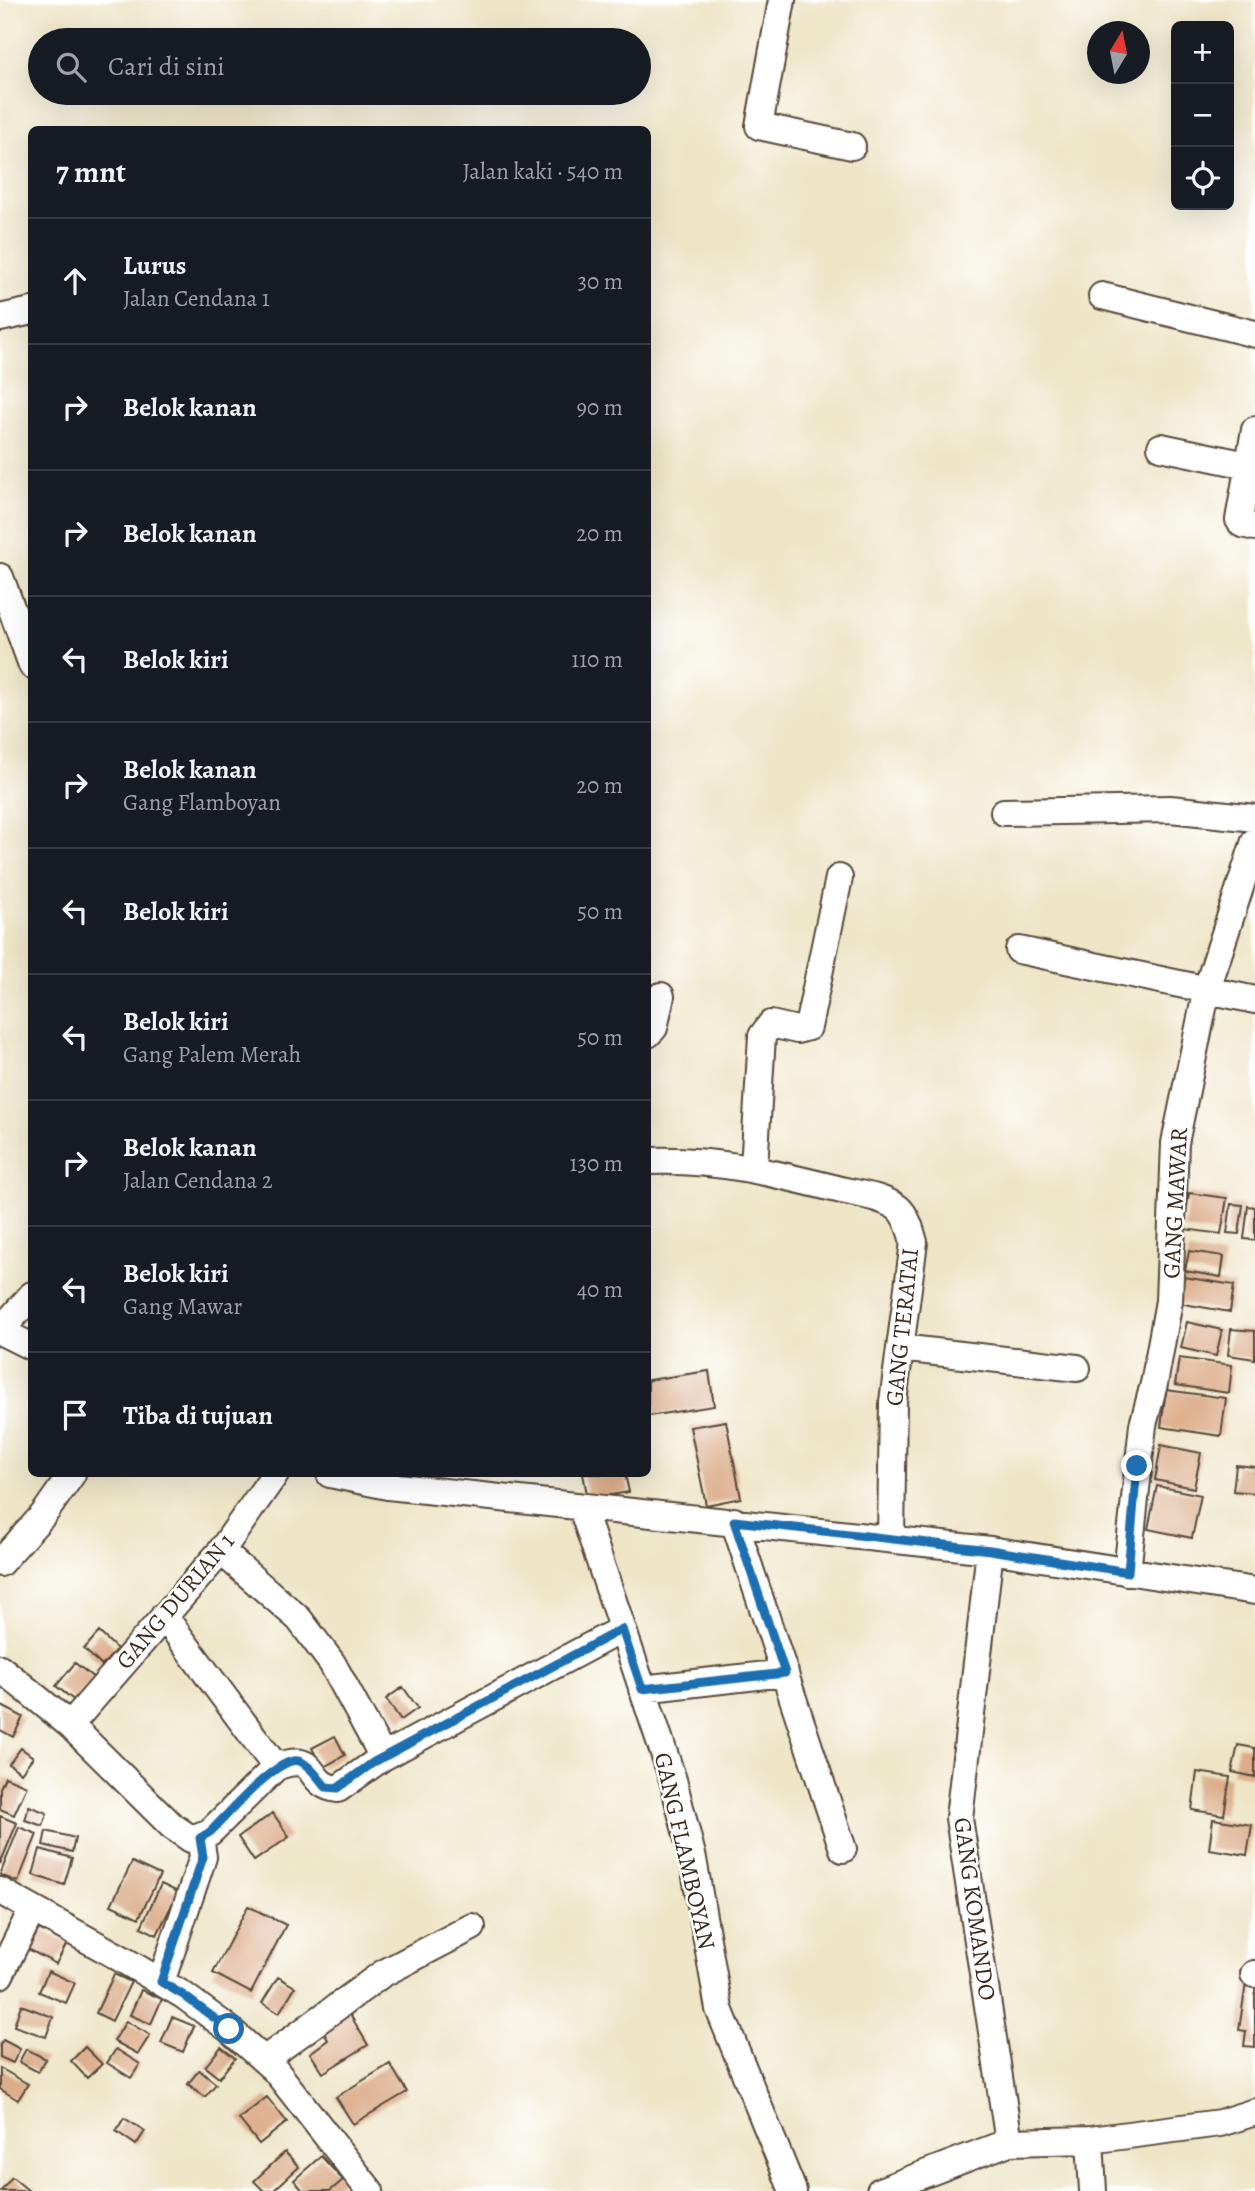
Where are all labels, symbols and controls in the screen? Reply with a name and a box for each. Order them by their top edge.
north arrow [1087,21,1150,84]
map controls [1171,21,1234,210]
button: + [1171,21,1234,84]
search box [28,28,651,105]
icon: search [52,48,90,86]
text: Cari di sini [108,49,225,84]
button: − [1171,84,1234,147]
button: locate [1171,147,1234,210]
text: 7 mnt [56,152,126,192]
text: Jalan kaki · 540 m [462,156,623,187]
text: Lurus [123,248,186,283]
icon: ahead [56,262,94,300]
text: 30 m [577,266,623,297]
text: Jalan Cendana 1 [123,283,270,314]
icon: right [56,388,94,426]
text: Belok kanan [123,390,257,425]
text: 90 m [577,392,623,423]
icon: right [56,514,94,552]
text: Belok kanan [123,516,257,551]
text: 20 m [576,518,623,549]
icon: left [56,640,94,678]
text: Belok kiri [123,642,229,677]
text: 110 m [571,644,623,675]
text: Belok kanan [123,752,257,787]
icon: right [56,766,94,804]
text: 20 m [576,770,623,801]
text: Gang Flamboyan [123,787,281,818]
icon: left [56,892,94,930]
text: Belok kiri [123,894,229,929]
text: 50 m [577,896,623,927]
text: Belok kiri [123,1004,229,1039]
icon: left [56,1018,94,1056]
text: 50 m [577,1022,623,1053]
text: Gang Palem Merah [123,1039,301,1070]
street label: GANG MAWAR [1155,1126,1195,1279]
text: Belok kanan [123,1130,257,1165]
icon: right [56,1144,94,1182]
text: 130 m [570,1148,623,1179]
text: Jalan Cendana 2 [123,1165,273,1196]
street label: GANG TERATAI [878,1246,926,1408]
text: Belok kiri [123,1256,229,1291]
icon: left [56,1270,94,1308]
text: 40 m [577,1274,623,1305]
text: Gang Mawar [123,1291,242,1322]
icon: arrive [56,1396,94,1434]
text: Tiba di tujuan [123,1398,273,1433]
route end [1121,1450,1152,1481]
street label: GANG DURIAN 1 [109,1526,241,1676]
street label: GANG FLAMBOYAN [647,1749,723,1953]
street label: GANG KOMANDO [946,1815,1004,2003]
route start [213,2013,244,2044]

